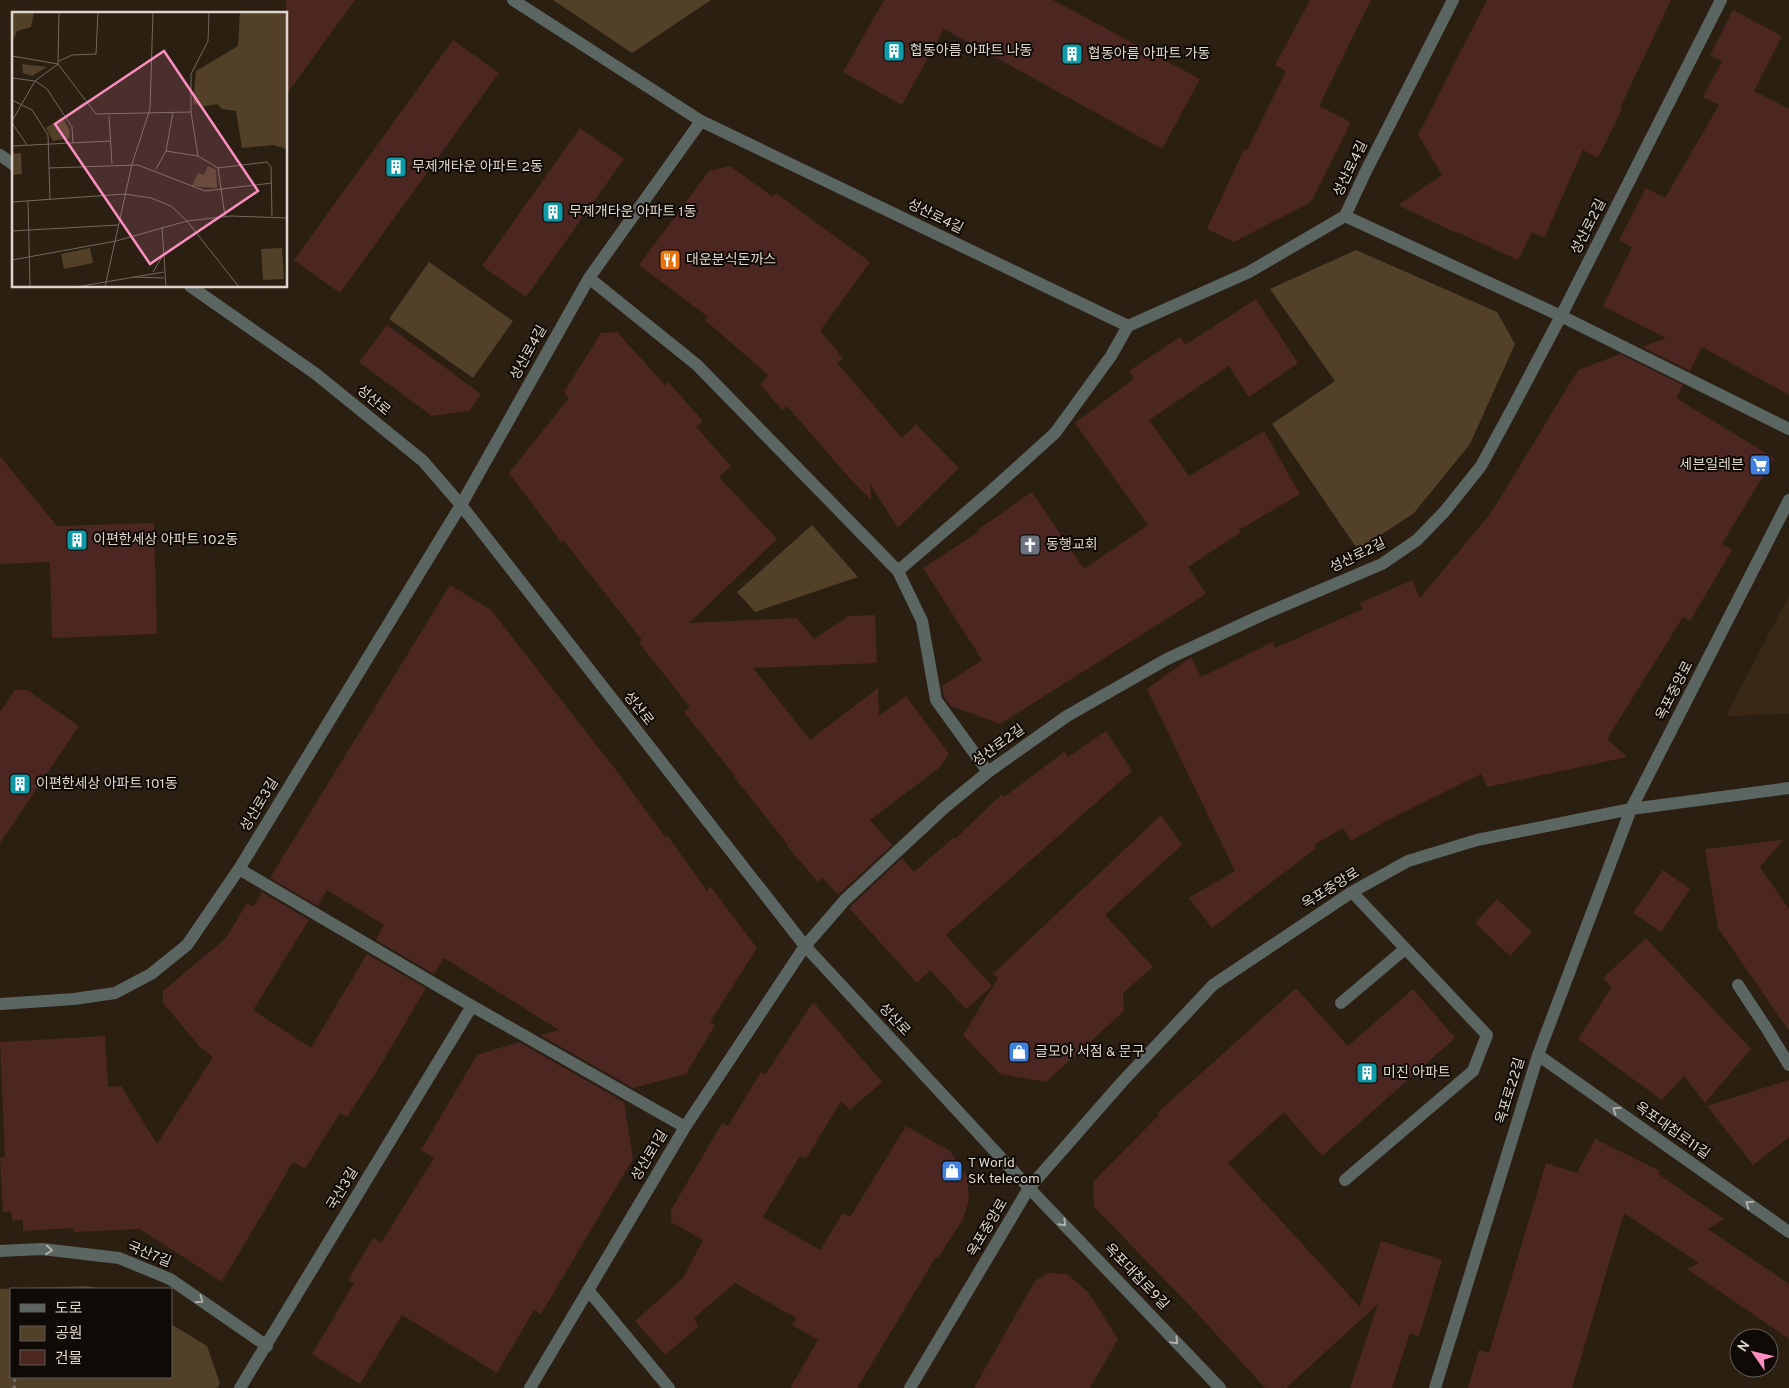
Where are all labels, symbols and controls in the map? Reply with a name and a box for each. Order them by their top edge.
inset map [12,12,288,288]
building icon: 협동아름 아파트 나동 [882,39,906,63]
building icon: 협동아름 아파트 가동 [1060,42,1084,66]
place label: 협동아름 아파트 나동 [910,43,1033,60]
place label: 협동아름 아파트 가동 [1088,46,1211,63]
street label: 성산로4길 [1330,138,1372,200]
building icon: 무제개타운 아파트 2동 [384,155,408,179]
place label: 무제개타운 아파트 2동 [412,159,543,176]
street label: 성산로4길 [904,196,966,238]
street label: 성산로2길 [1568,196,1610,258]
building icon: 무제개타운 아파트 1동 [541,200,565,224]
place label: 무제개타운 아파트 1동 [569,204,697,221]
restaurant icon: 대운분식돈까스 [658,248,682,272]
place label: 대운분식돈까스 [686,252,776,269]
street label: 성산로4길 [507,323,551,383]
street label: 성산로 [353,382,393,420]
supermarket icon: 세븐일레븐 [1748,453,1772,477]
place label: 세븐일레븐 [1680,457,1744,474]
building icon: 이편한세상 아파트 102동 [65,528,89,552]
place label: 이편한세상 아파트 102동 [93,532,238,549]
church icon: 동행교회 [1018,533,1042,557]
street label: 성산로2길 [1327,535,1389,577]
place label: 동행교회 [1046,537,1098,554]
street label: 옥포중앙로 [1653,658,1697,724]
street label: 성산로 [619,689,657,730]
street label: 성산로2길 [970,721,1028,771]
building icon: 이편한세상 아파트 101동 [8,772,32,796]
street label: 성산로3길 [237,775,283,835]
place label: 이편한세상 아파트 101동 [36,776,178,793]
street label: 옥포중앙로 [1299,865,1363,913]
street label: 성산로 [875,1000,913,1040]
shop icon: 글모아 서점 & 문구 [1007,1040,1031,1064]
place label: 글모아 서점 & 문구 [1035,1044,1145,1061]
street label: 옥포로22길 [1493,1056,1529,1126]
building icon: 미진 아파트 [1355,1061,1379,1085]
place label: 미진 아파트 [1383,1065,1451,1082]
street label: 옥포대첩로11길 [1631,1099,1713,1163]
one-way arrow [1612,1107,1622,1116]
street label: 성산로1길 [628,1127,672,1185]
place label: T World SK telecom [968,1155,1040,1188]
shop icon: T World SK telecom [940,1159,964,1183]
street label: 국산3길 [324,1164,362,1214]
street label: 옥포중앙로 [964,1196,1012,1260]
one-way arrow [1745,1201,1755,1210]
one-way arrow [1057,1217,1066,1226]
street label: 국산7길 [125,1239,173,1271]
street label: 옥포대첩로9길 [1100,1240,1172,1314]
one-way arrow [45,1244,53,1255]
legend [10,1288,172,1378]
one-way arrow [194,1294,204,1303]
text: 도로 [55,1300,83,1319]
text: 공원 [55,1325,83,1344]
north arrow [1729,1328,1779,1378]
one-way arrow [1169,1335,1178,1344]
text: N [1735,1338,1754,1355]
text: 건물 [55,1350,83,1369]

